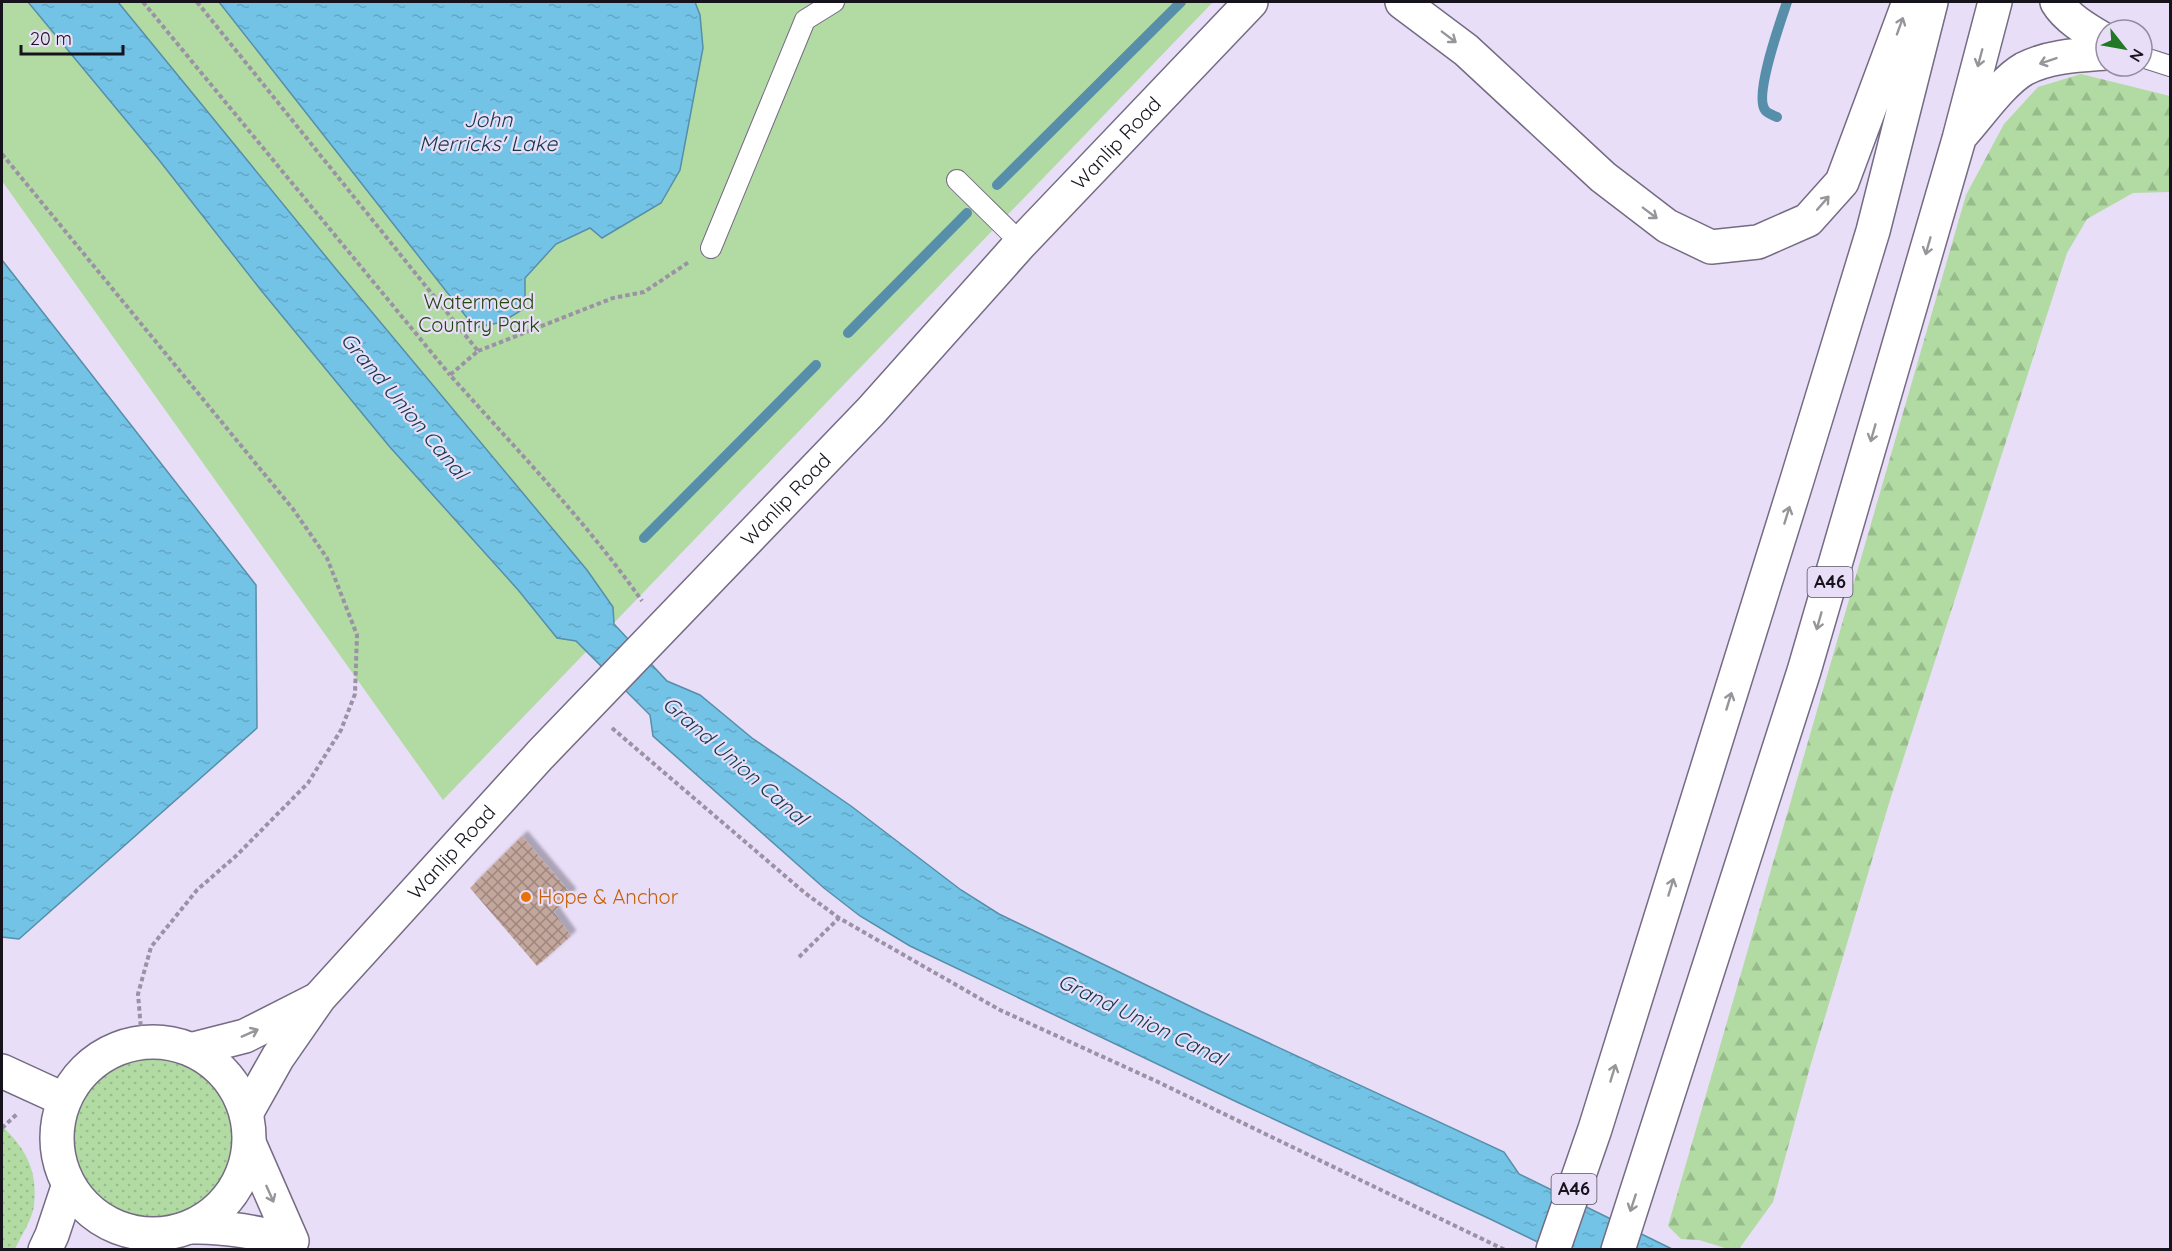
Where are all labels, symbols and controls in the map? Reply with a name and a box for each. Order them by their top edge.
one-way arrow [1895,17,1906,35]
scale bar [21,18,123,56]
north arrow [2094,18,2154,78]
text: 20 m [30,27,72,50]
one-way arrow [1441,30,1457,43]
text: N [2125,46,2148,66]
one-way arrow [1973,48,1985,67]
one-way arrow [2039,57,2058,68]
street label: Wanlip Road [1066,91,1166,195]
water label: John Merricks' Lake [419,106,558,156]
one-way arrow [1816,196,1830,211]
one-way arrow [1642,206,1658,219]
one-way arrow [1921,236,1933,255]
park label: Watermead Country Park [418,289,540,337]
water label: Grand Union Canal [336,327,475,486]
one-way arrow [1867,423,1878,442]
street label: Wanlip Road [735,448,836,551]
one-way arrow [1782,506,1793,525]
road number: A46 [1808,567,1852,597]
one-way arrow [1813,611,1824,630]
water label: Grand Union Canal [658,690,815,832]
one-way arrow [1724,692,1735,711]
street label: Wanlip Road [402,799,500,904]
one-way arrow [1666,878,1677,897]
place label: Hope & Anchor [538,884,679,909]
marker: Hope & Anchor [519,890,533,904]
water label: Grand Union Canal [1054,967,1233,1072]
one-way arrow [240,1027,258,1038]
one-way arrow [1608,1064,1619,1083]
road number: A46 [1552,1174,1596,1204]
one-way arrow [265,1184,276,1202]
one-way arrow [1627,1193,1638,1212]

